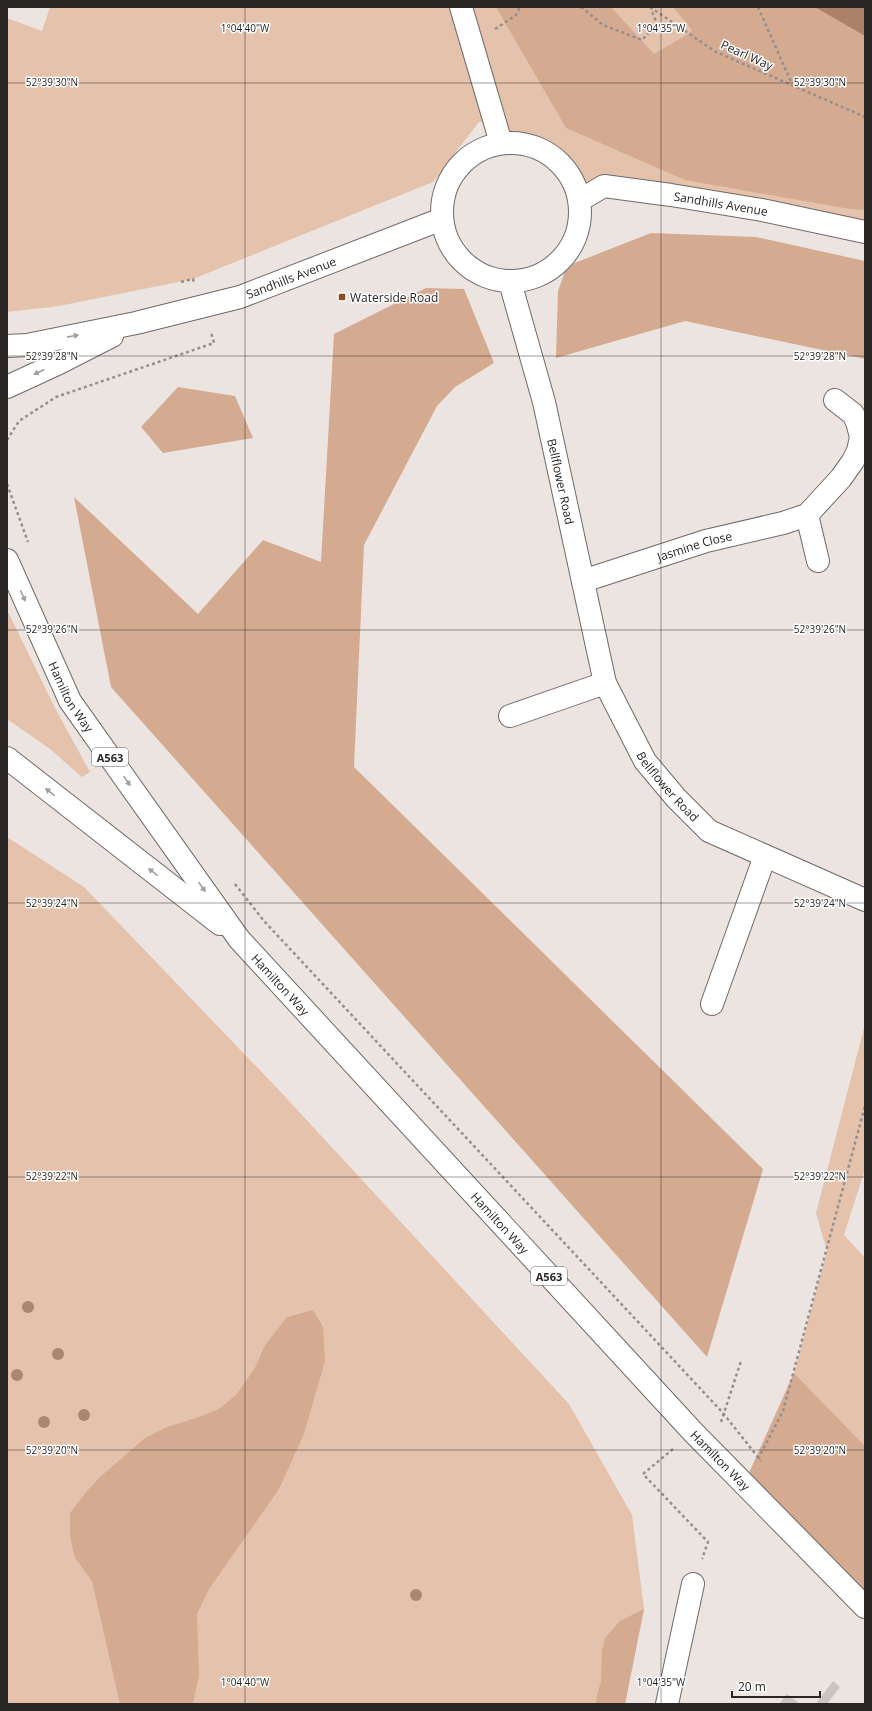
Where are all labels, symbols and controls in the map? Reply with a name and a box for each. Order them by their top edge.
text: 1°04'40"W [221,21,270,35]
text: 1°04'35"W [637,21,686,35]
street label: Pearl Way [718,36,777,74]
text: 52°39'30"N [26,75,78,89]
text: 52°39'30"N [794,75,846,89]
street label: Sandhills Avenue [673,187,770,220]
street label: Sandhills Avenue [244,252,339,302]
place label: Waterside Road [350,289,438,306]
marker: Waterside Road [337,292,347,302]
one-way arrow [67,333,79,339]
text: 52°39'28"N [26,349,78,363]
text: 52°39'28"N [794,349,846,363]
one-way arrow [33,369,45,376]
street label: Bellflower Road [544,437,579,526]
street label: Jasmine Close [654,527,734,565]
one-way arrow [20,590,26,601]
text: 52°39'26"N [26,622,78,636]
text: 52°39'26"N [794,622,846,636]
street label: Hamilton Way [45,659,98,736]
road number: A563 [92,748,128,766]
street label: Bellflower Road [633,748,703,825]
one-way arrow [123,776,131,787]
one-way arrow [45,788,56,796]
one-way arrow [147,867,158,876]
one-way arrow [198,882,206,893]
text: 52°39'24"N [26,896,78,910]
text: 52°39'24"N [794,896,846,910]
street label: Hamilton Way [248,950,314,1020]
text: 52°39'22"N [26,1169,78,1183]
text: 52°39'22"N [794,1169,846,1183]
street label: Hamilton Way [467,1188,534,1258]
road number: A563 [531,1267,567,1285]
street label: Hamilton Way [687,1426,755,1495]
text: 52°39'20"N [26,1443,78,1457]
text: 52°39'20"N [794,1443,846,1457]
scale bar [732,1673,820,1699]
text: 1°04'40"W [221,1675,270,1689]
text: 1°04'35"W [637,1675,686,1689]
text: 20 m [738,1678,766,1695]

